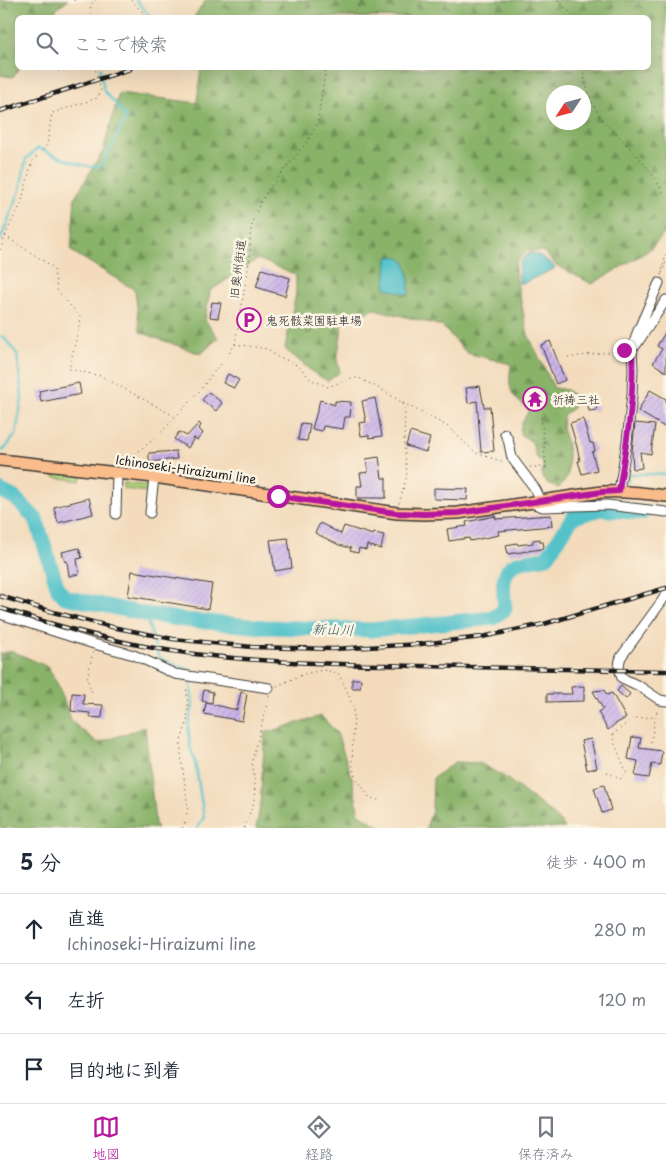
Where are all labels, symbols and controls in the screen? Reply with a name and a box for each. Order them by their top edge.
search box [15,15,651,70]
icon: search [33,29,61,57]
text: ここで検索 [73,29,168,57]
north arrow [546,85,591,130]
street label: 旧奥州街道 [224,238,250,300]
parking icon: 鬼死骸菜園駐車場 [236,307,262,333]
place label: 鬼死骸菜園駐車場 [266,311,362,329]
route end [613,339,636,362]
temple icon: 祈祷三社 [522,386,548,412]
place label: 祈祷三社 [552,390,600,408]
street label: Ichinoseki-Hiraizumi line [114,450,258,488]
route start [267,485,290,508]
water label: 新山川 [312,618,354,640]
text: 5 分 [20,845,61,877]
text: 徒歩 · 400 m [546,849,646,873]
text: 直進 [67,903,105,931]
icon: ahead [20,915,48,943]
text: 280 m [594,917,646,941]
text: Ichinoseki-Hiraizumi line [67,931,256,955]
icon: left [20,985,48,1013]
text: 左折 [67,985,105,1013]
text: 120 m [599,987,646,1011]
icon: arrive [20,1055,48,1083]
text: 目的地に到着 [67,1055,181,1083]
tab: 地図 [92,1113,120,1164]
tab: 経路 [305,1113,333,1164]
tab: 保存済み [518,1113,574,1164]

